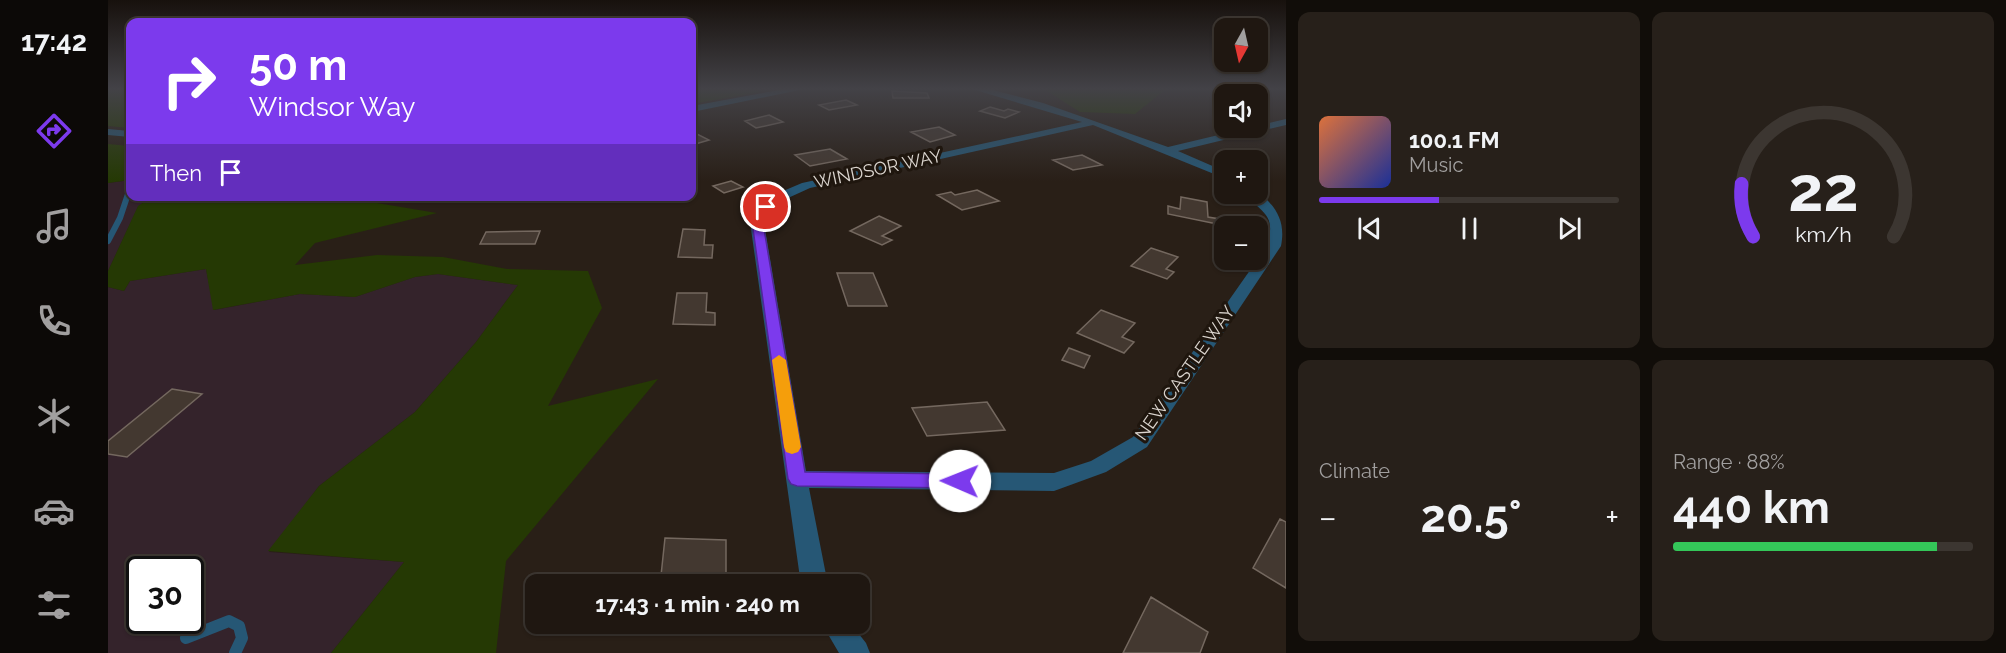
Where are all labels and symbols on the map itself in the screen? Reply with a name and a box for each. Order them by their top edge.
north arrow [1214,18,1268,72]
street label: WINDSOR WAY [812,145,944,192]
pin [740,181,791,232]
street label: NEW CASTLE WAY [1130,301,1239,444]
position arrow [928,449,992,513]
speed limit sign: 30 [126,556,204,634]

